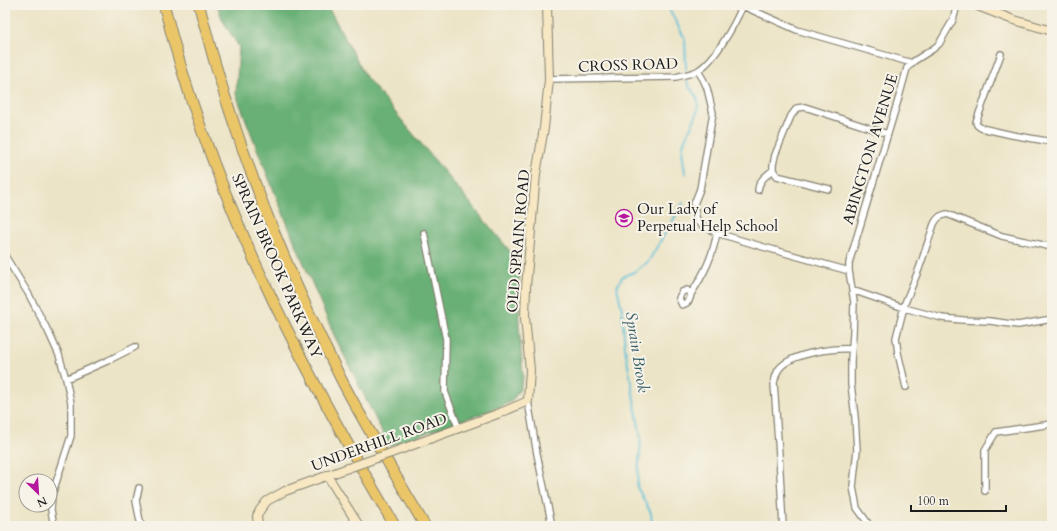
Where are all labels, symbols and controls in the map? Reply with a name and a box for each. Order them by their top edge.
street label: CROSS ROAD [578,53,678,77]
street label: ABINGTON AVENUE [838,71,902,227]
street label: OLD SPRAIN ROAD [502,168,534,314]
street label: SPRAIN BROOK PARKWAY [227,170,327,362]
place label: Our Lady of Perpetual Help School [637,199,778,236]
school or university icon: Our Lady of Perpetual Help School [614,208,634,228]
water label: Sprain Brook [620,310,654,394]
street label: UNDERHILL ROAD [308,408,450,476]
north arrow [18,473,58,513]
scale bar [911,487,1006,513]
text: N [34,493,50,511]
text: 100 m [917,493,950,509]

